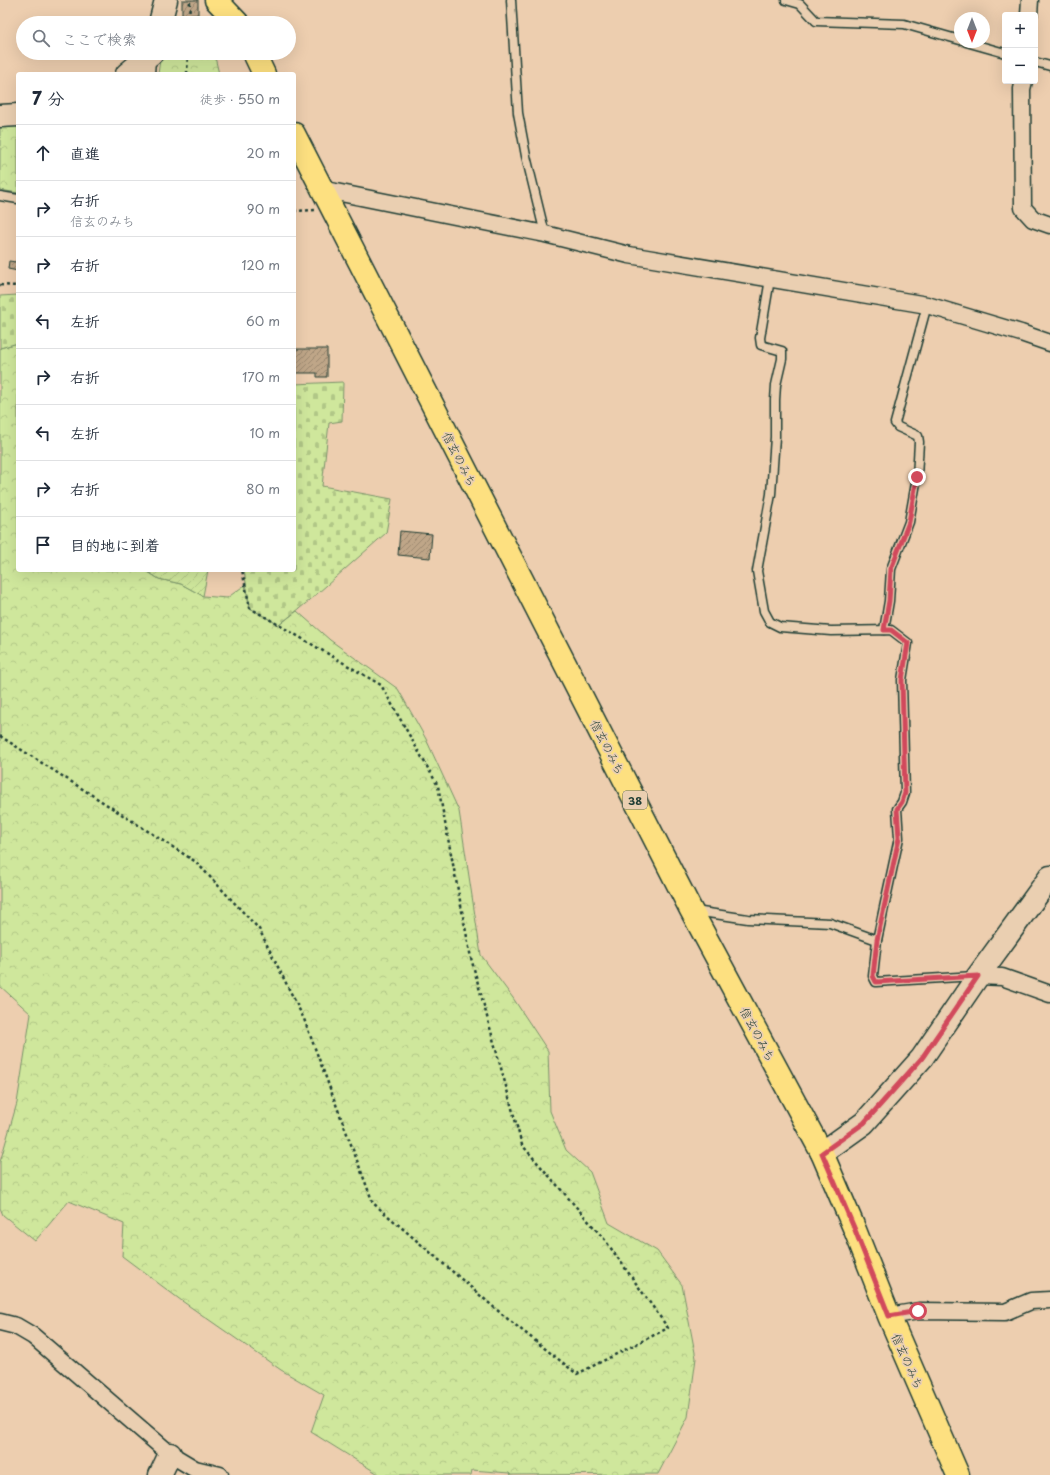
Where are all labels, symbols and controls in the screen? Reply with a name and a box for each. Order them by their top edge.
north arrow [954,12,990,48]
map controls [1002,12,1038,84]
button: + [1002,12,1038,48]
search box [16,16,296,60]
icon: search [30,27,52,49]
text: ここで検索 [62,27,137,50]
button: − [1002,48,1038,84]
text: 7 分 [32,85,64,111]
text: 徒歩 · 550 m [200,89,280,108]
text: 直進 [70,141,100,164]
icon: ahead [32,142,54,164]
text: 20 m [246,143,280,162]
text: 右折 [70,188,100,211]
icon: right [32,198,54,220]
text: 90 m [247,199,280,218]
text: 信玄のみち [70,211,134,230]
text: 右折 [70,253,100,276]
icon: right [32,254,54,276]
text: 120 m [241,255,280,274]
text: 左折 [70,309,100,332]
icon: left [32,310,54,332]
text: 60 m [246,311,280,330]
text: 右折 [70,365,100,388]
icon: right [32,366,54,388]
text: 170 m [242,367,280,386]
text: 左折 [70,421,100,444]
icon: left [32,422,54,444]
text: 10 m [250,423,280,442]
street label: 信玄のみち [438,428,482,490]
route end [908,468,926,486]
text: 右折 [70,477,100,500]
icon: right [32,478,54,500]
text: 80 m [246,479,280,498]
text: 目的地に到着 [70,533,160,556]
icon: arrive [32,534,54,556]
street label: 信玄のみち [586,716,630,778]
road number: 38 [623,791,647,809]
street label: 信玄のみち [736,1003,780,1065]
route start [909,1302,927,1320]
street label: 信玄のみち [888,1330,928,1392]

